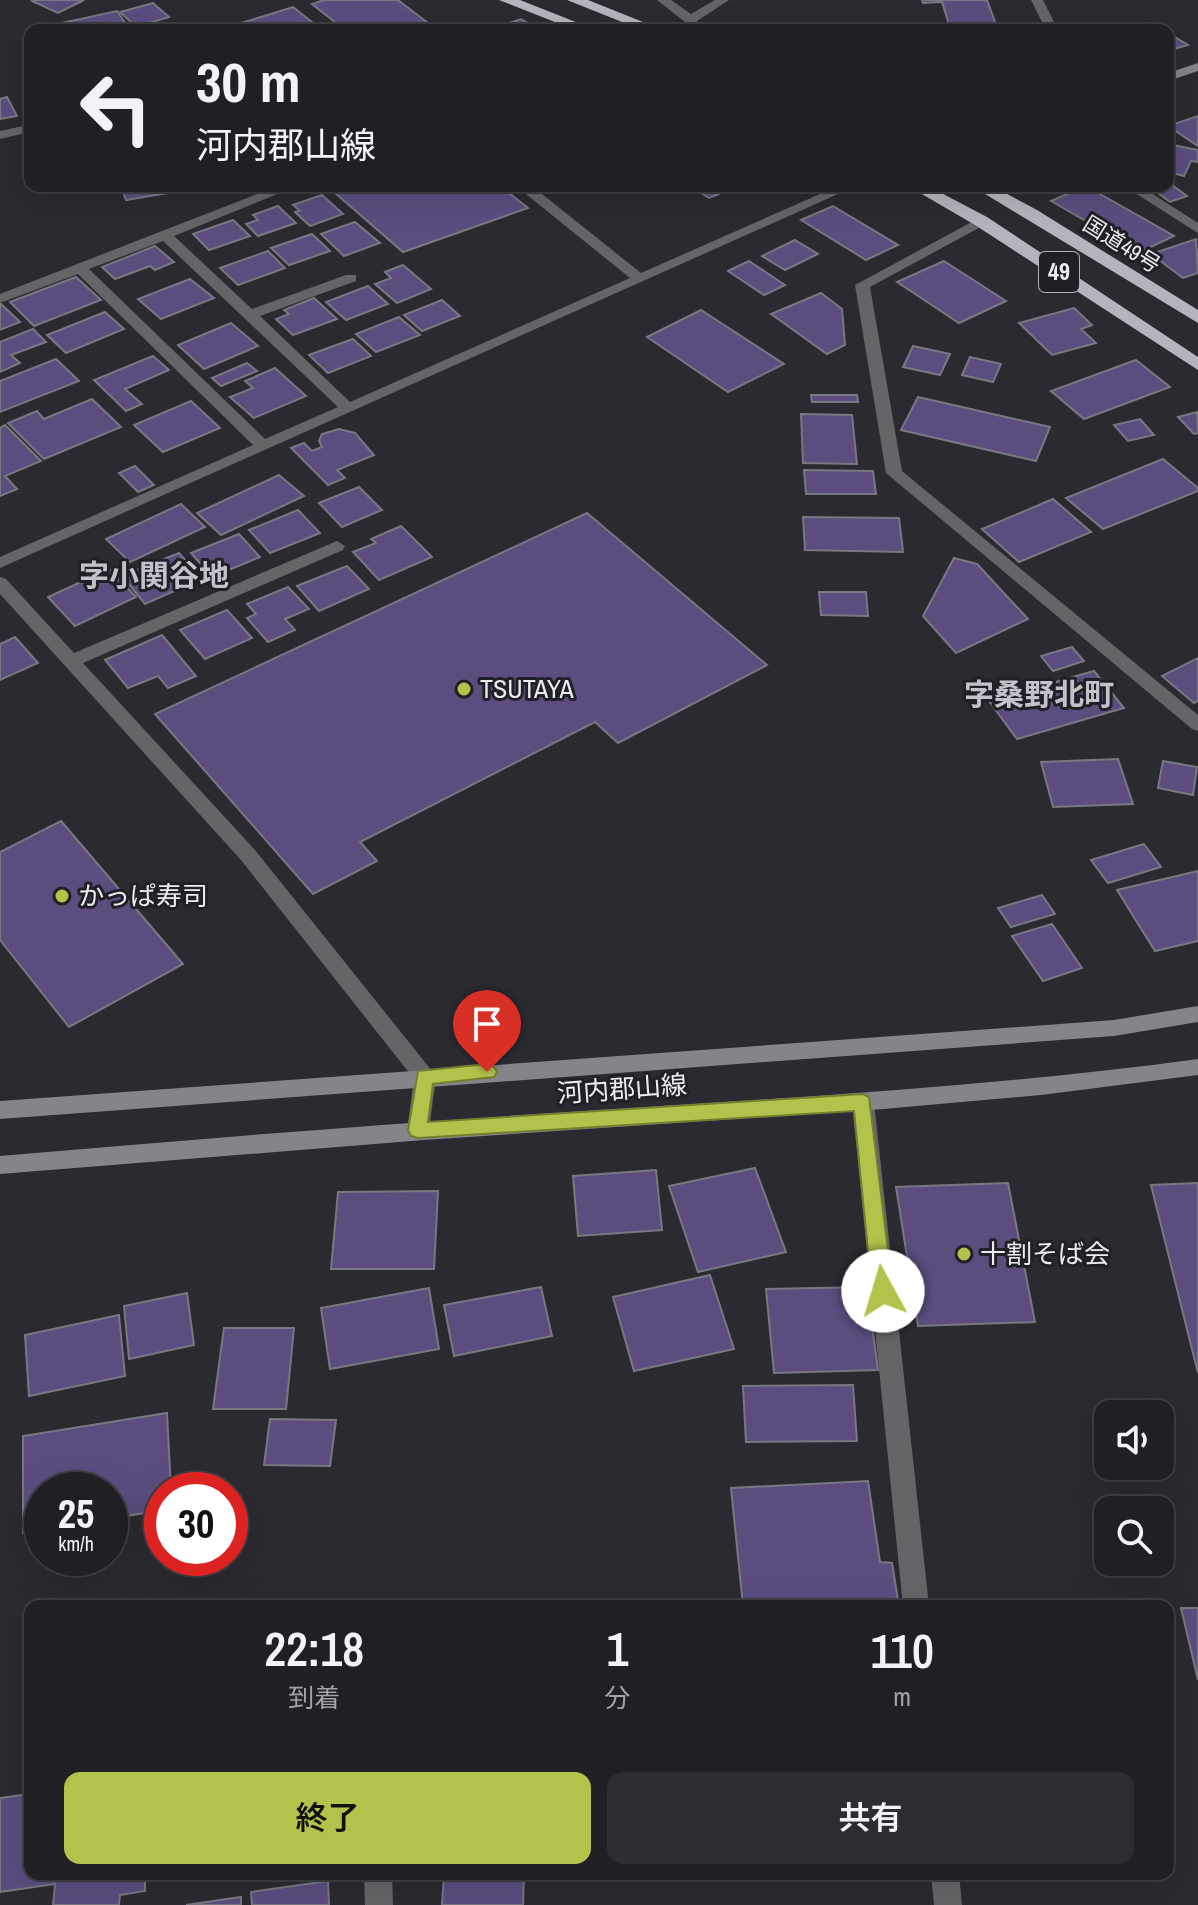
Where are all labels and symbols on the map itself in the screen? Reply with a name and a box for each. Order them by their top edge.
street label: 国道49号 [1078,208,1166,280]
road number: 49 [1039,252,1079,292]
district label: 字小関谷地 [79,555,229,595]
place label: TSUTAYA [480,671,574,706]
district label: 字桑野北町 [964,674,1114,714]
marker: TSUTAYA [455,680,473,698]
place label: かっぱ寿司 [78,878,208,913]
marker: かっぱ寿司 [53,887,71,905]
pin [453,990,521,1072]
street label: 河内郡山線 [556,1067,688,1110]
place label: 十割そば会 [980,1236,1110,1271]
marker: 十割そば会 [955,1245,973,1263]
position arrow [841,1249,925,1333]
speed limit sign: 30 [144,1472,248,1576]

